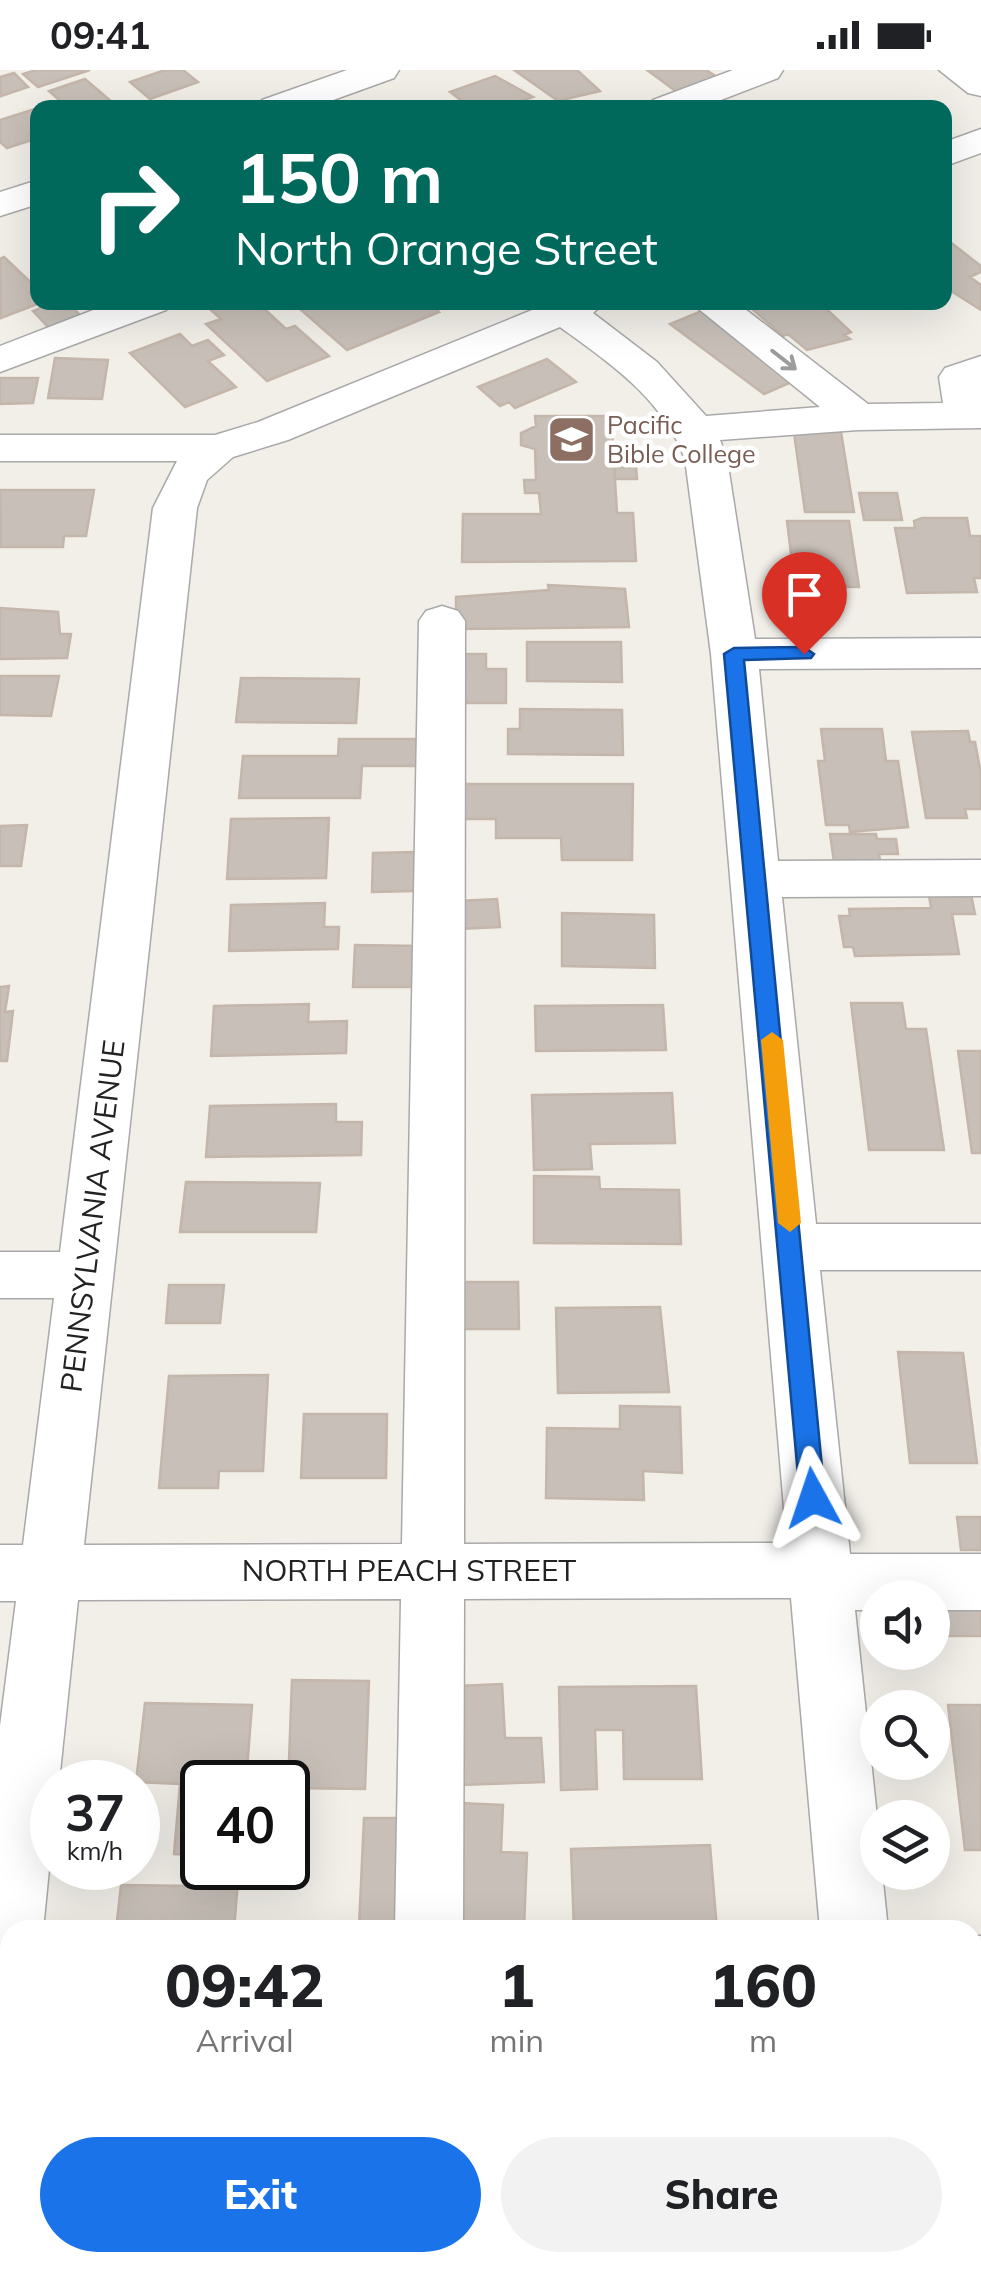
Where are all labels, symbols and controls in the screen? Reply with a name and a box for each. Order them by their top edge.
text: 09:41 [50,11,151,59]
text: 150 m [235,133,443,221]
icon: right [70,140,200,270]
text: North Orange Street [235,220,658,276]
one-way arrow [771,348,797,370]
place label: Pacific Bible College [607,409,756,469]
school or university icon: Pacific Bible College [546,413,598,465]
pin [762,552,847,655]
icon: arrive [777,567,832,622]
street label: PENNSYLVANIA AVENUE [52,1038,132,1394]
position arrow [761,1446,865,1550]
street label: NORTH PEACH STREET [242,1551,576,1589]
map controls [860,1580,950,1890]
button: sound [860,1580,950,1670]
button: search [860,1690,950,1780]
speed limit sign: 40 [180,1760,310,1890]
text: 37 [65,1781,125,1844]
button: layers [860,1800,950,1890]
text: km/h [67,1835,123,1866]
text: 09:42 [165,1947,325,2022]
text: 1 [499,1947,535,2022]
text: 160 [709,1947,817,2022]
text: Arrival [196,2020,294,2060]
text: min [490,2020,544,2060]
text: m [749,2020,777,2060]
button: Exit [40,2137,481,2252]
button: Share [501,2137,942,2252]

